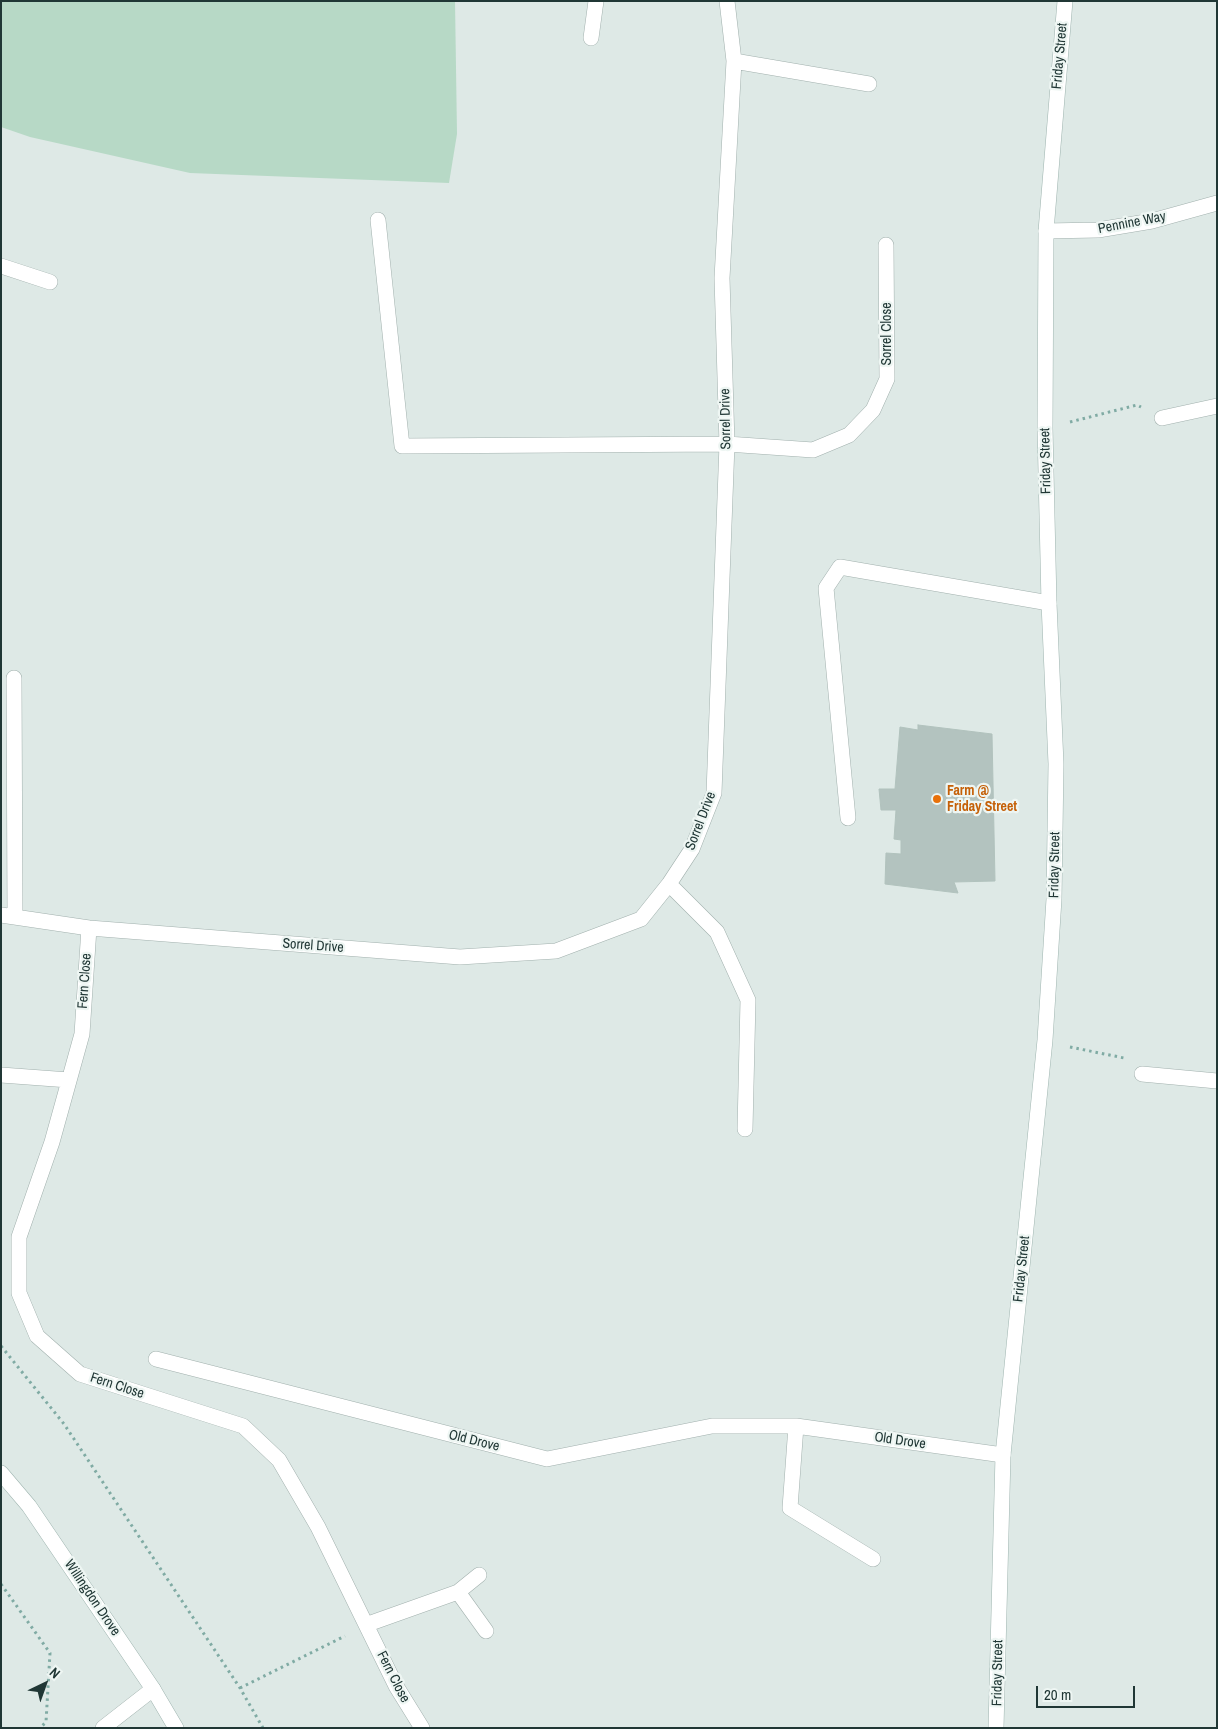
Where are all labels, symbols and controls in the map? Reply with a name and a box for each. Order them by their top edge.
street label: Friday Street [1049,22,1071,90]
street label: Pennine Way [1097,208,1167,238]
street label: Sorrel Close [879,302,895,366]
street label: Sorrel Drive [717,388,735,450]
street label: Friday Street [1037,428,1055,494]
place label: Farm @ Friday Street [947,783,1017,816]
street label: Sorrel Drive [682,789,720,853]
marker: Farm @ Friday Street [931,793,943,805]
street label: Friday Street [1046,832,1064,898]
street label: Sorrel Drive [282,935,344,957]
street label: Fern Close [75,953,95,1009]
street label: Friday Street [1010,1235,1034,1303]
street label: Fern Close [88,1369,146,1403]
street label: Old Drove [447,1427,501,1455]
street label: Old Drove [873,1429,927,1453]
street label: Willingdon Drove [60,1557,124,1639]
street label: Friday Street [989,1640,1007,1706]
street label: Fern Close [373,1648,413,1706]
north arrow [20,1659,70,1709]
text: N [46,1663,64,1682]
scale bar [1038,1676,1137,1708]
text: 20 m [1044,1684,1071,1705]

